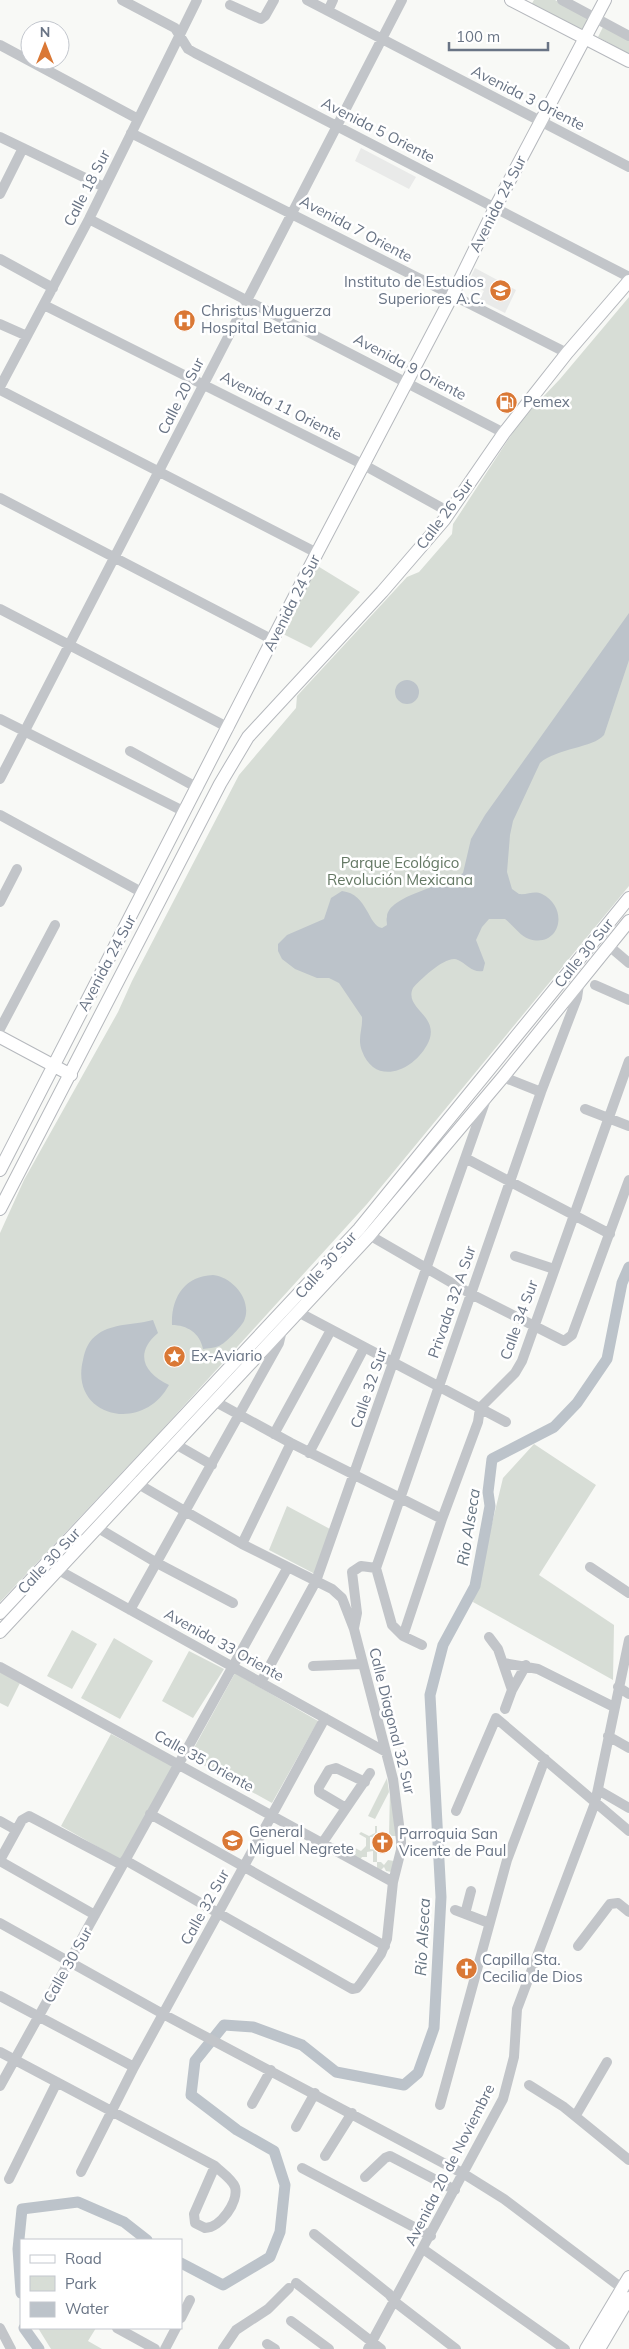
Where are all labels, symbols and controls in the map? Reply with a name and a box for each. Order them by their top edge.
north arrow [20,20,70,70]
scale bar [449,20,548,52]
text: N [40,23,50,41]
text: 100 m [456,27,500,46]
street label: Avenida 3 Oriente [468,61,588,134]
street label: Avenida 5 Oriente [318,93,438,166]
street label: Calle 18 Sur [59,146,114,229]
street label: Avenida 24 Sur [465,152,530,255]
street label: Avenida 7 Oriente [297,191,416,266]
place label: Instituto de Estudios Superiores A.C. [344,272,484,308]
school or university icon: Instituto de Estudios Superiores A.C. [488,279,512,303]
place label: Christus Muguerza Hospital Betania [201,301,331,337]
hospital icon: Christus Muguerza Hospital Betania [173,308,197,332]
street label: Avenida 9 Oriente [351,329,470,404]
street label: Calle 20 Sur [153,354,208,437]
street label: Avenida 11 Oriente [217,367,345,444]
fuel station icon: Pemex [495,390,519,414]
place label: Pemex [523,392,570,411]
street label: Calle 26 Sur [412,474,478,553]
street label: Avenida 24 Sur [259,551,324,654]
park label: Parque Ecológico Revolución Mexicana [327,853,473,889]
street label: Avenida 24 Sur [73,911,140,1014]
street label: Calle 30 Sur [550,914,618,991]
street label: Calle 30 Sur [291,1227,361,1302]
street label: Privada 32 A Sur [423,1243,480,1361]
street label: Calle 34 Sur [495,1277,542,1362]
place icon: Ex-Aviario [163,1344,187,1368]
street label: Calle 32 Sur [346,1345,391,1430]
place label: Ex-Aviario [191,1346,262,1365]
water label: Rio Alseca [452,1487,484,1567]
street label: Calle 30 Sur [13,1523,84,1598]
street label: Avenida 33 Oriente [161,1604,287,1685]
street label: Calle Diagonal 32 Sur [365,1646,420,1797]
street label: Calle 35 Oriente [151,1725,257,1796]
place label: General Miguel Negrete [249,1822,354,1858]
place label: Parroquia San Vicente de Paul [399,1824,506,1860]
school or university icon: General Miguel Negrete [221,1829,245,1853]
church icon: Parroquia San Vicente de Paul [371,1831,395,1855]
street label: Calle 32 Sur [176,1865,233,1948]
water label: Rio Alseca [410,1897,434,1976]
street label: Calle 30 Sur [39,1923,96,2006]
place label: Capilla Sta. Cecilia de Dios [482,1950,583,1986]
church icon: Capilla Sta. Cecilia de Dios [454,1957,478,1981]
street label: Avenida 20 de Noviembre [400,2081,499,2249]
legend [20,2239,182,2329]
text: Road [65,2249,102,2268]
text: Park [65,2274,97,2293]
text: Water [65,2299,109,2318]

